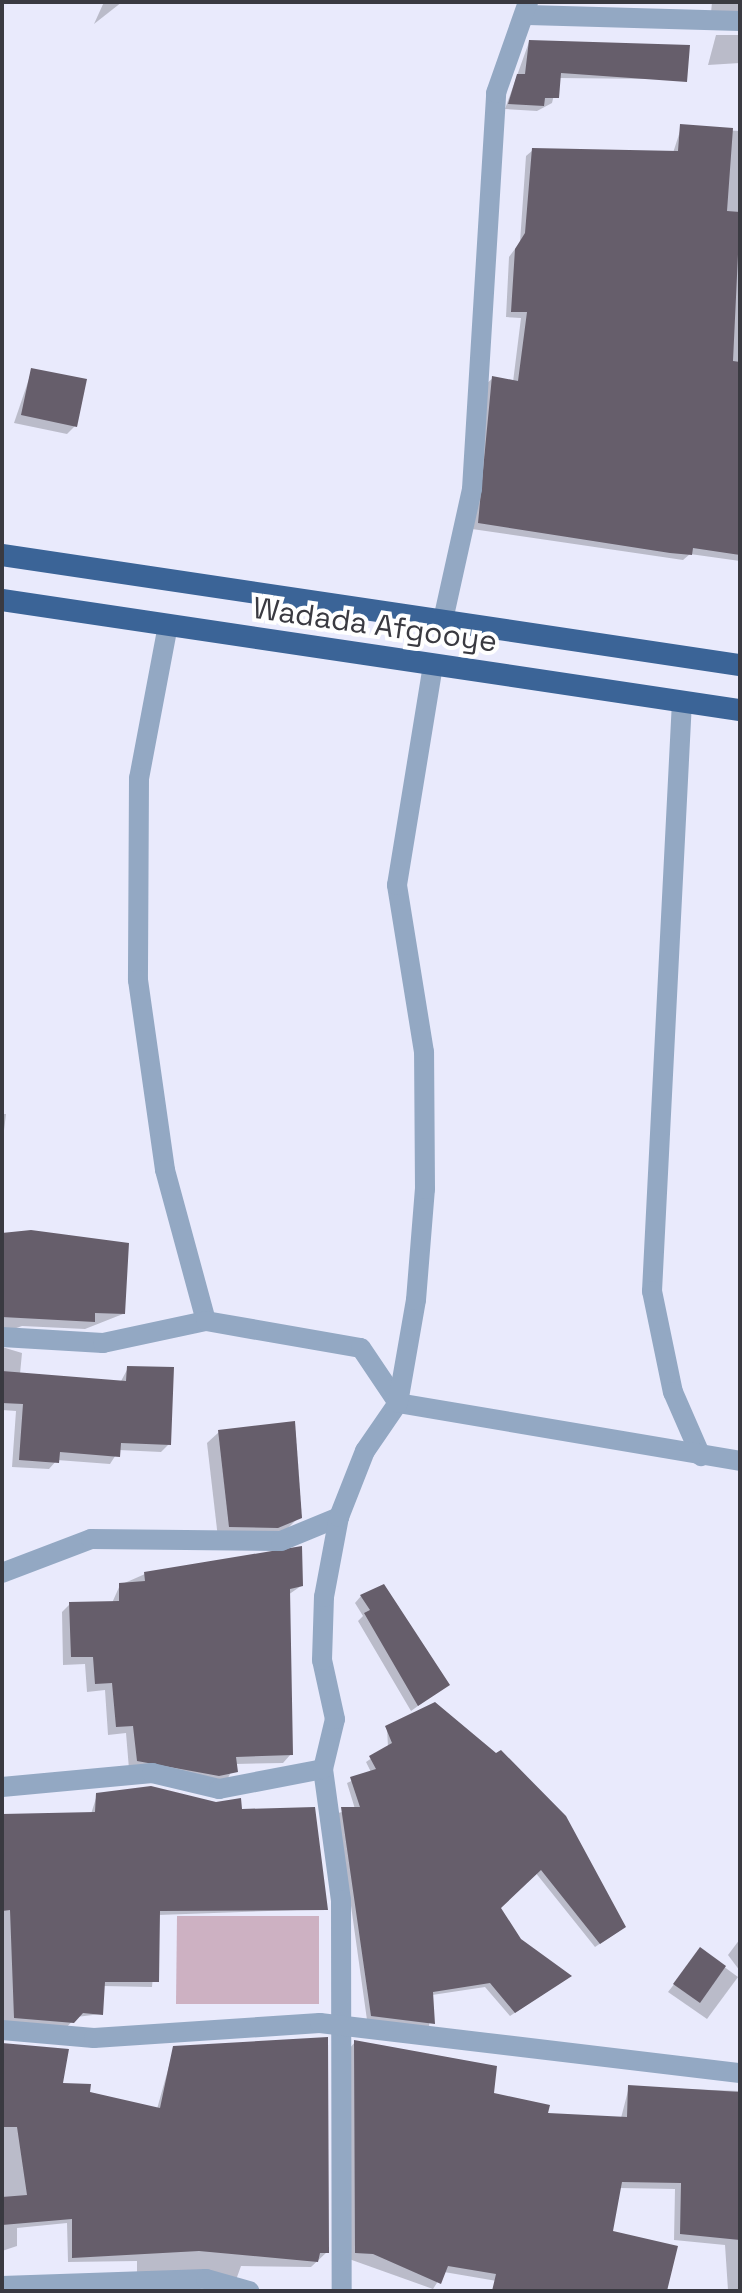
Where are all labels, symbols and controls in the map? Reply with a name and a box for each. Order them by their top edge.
street label: Wadada Afgooye [250,590,500,660]

